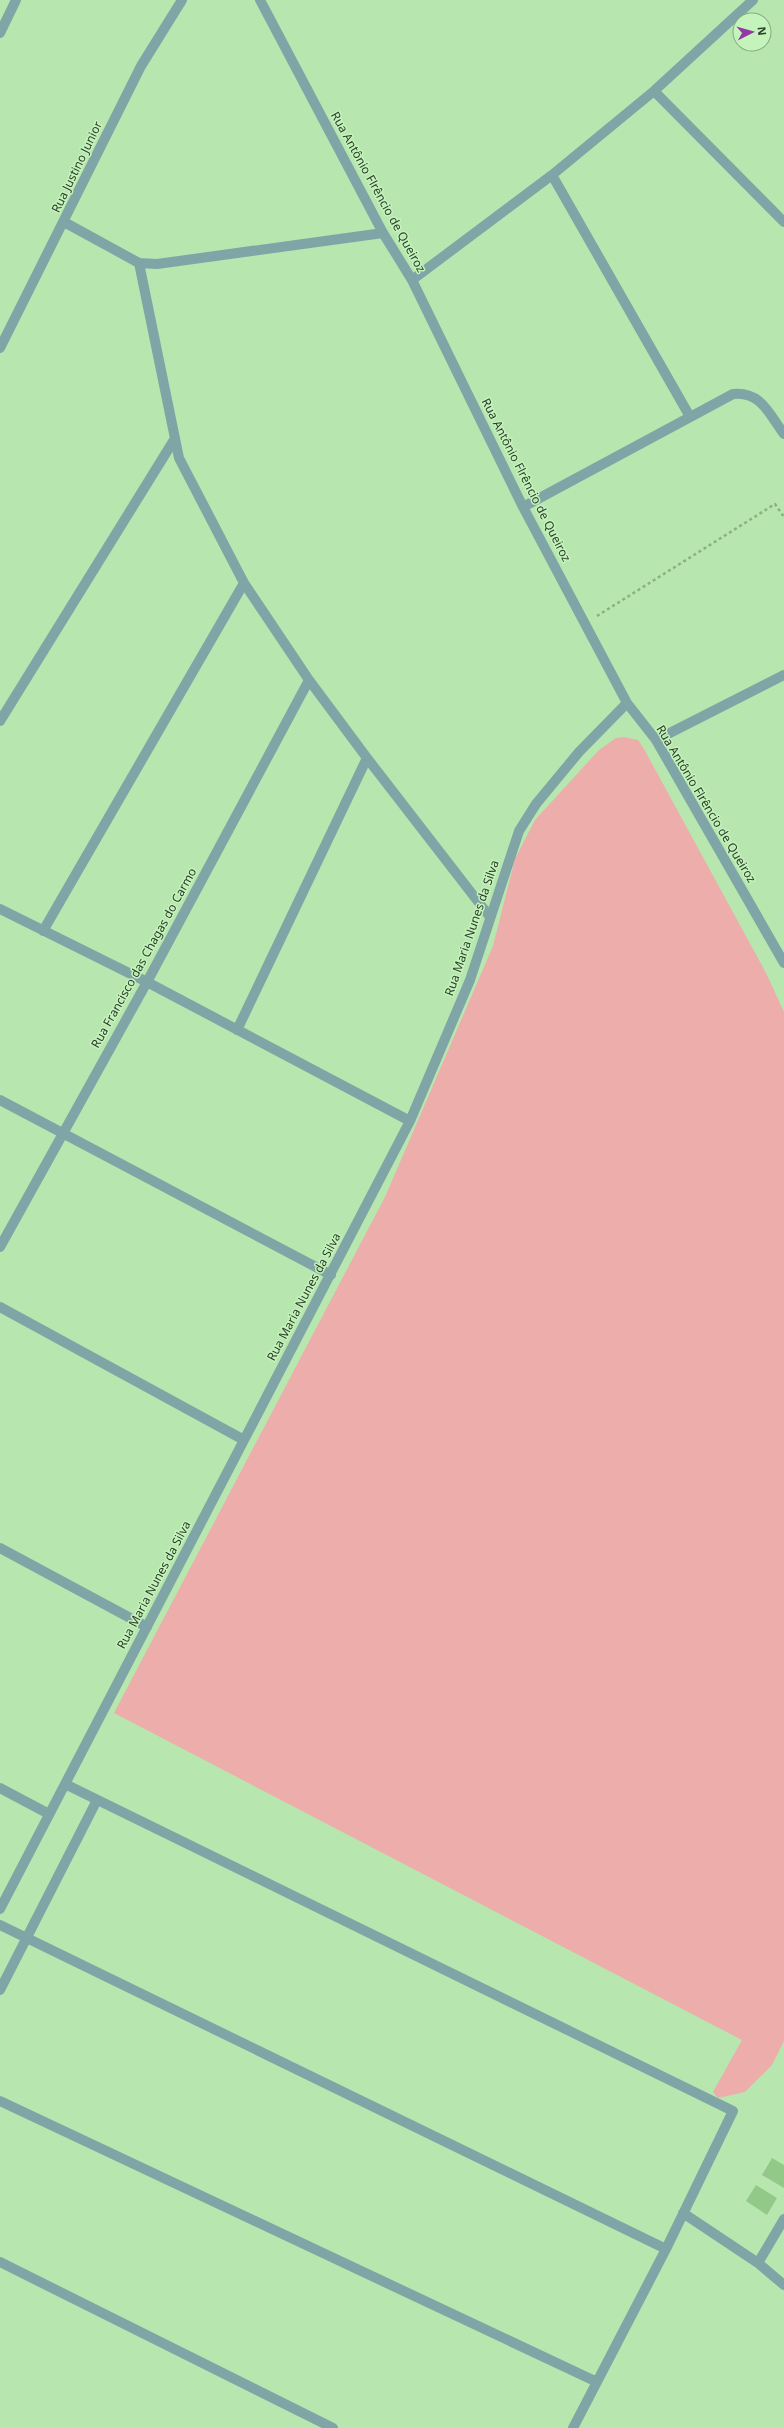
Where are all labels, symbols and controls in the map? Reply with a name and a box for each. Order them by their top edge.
north arrow [732,12,772,52]
text: N [755,26,770,36]
street label: Rua Antônio Flrêncio de Queiroz [327,108,430,275]
street label: Rua Justino Junior [47,118,106,215]
street label: Rua Antônio Flrêncio de Queiroz [478,395,575,565]
street label: Rua Antônio Flrêncio de Queiroz [652,722,761,886]
street label: Rua Maria Nunes da Silva [440,858,503,998]
street label: Rua Francisco das Chagas do Carmo [87,865,200,1051]
street label: Rua Maria Nunes da Silva [263,1230,345,1364]
street label: Rua Maria Nunes da Silva [113,1518,195,1652]

